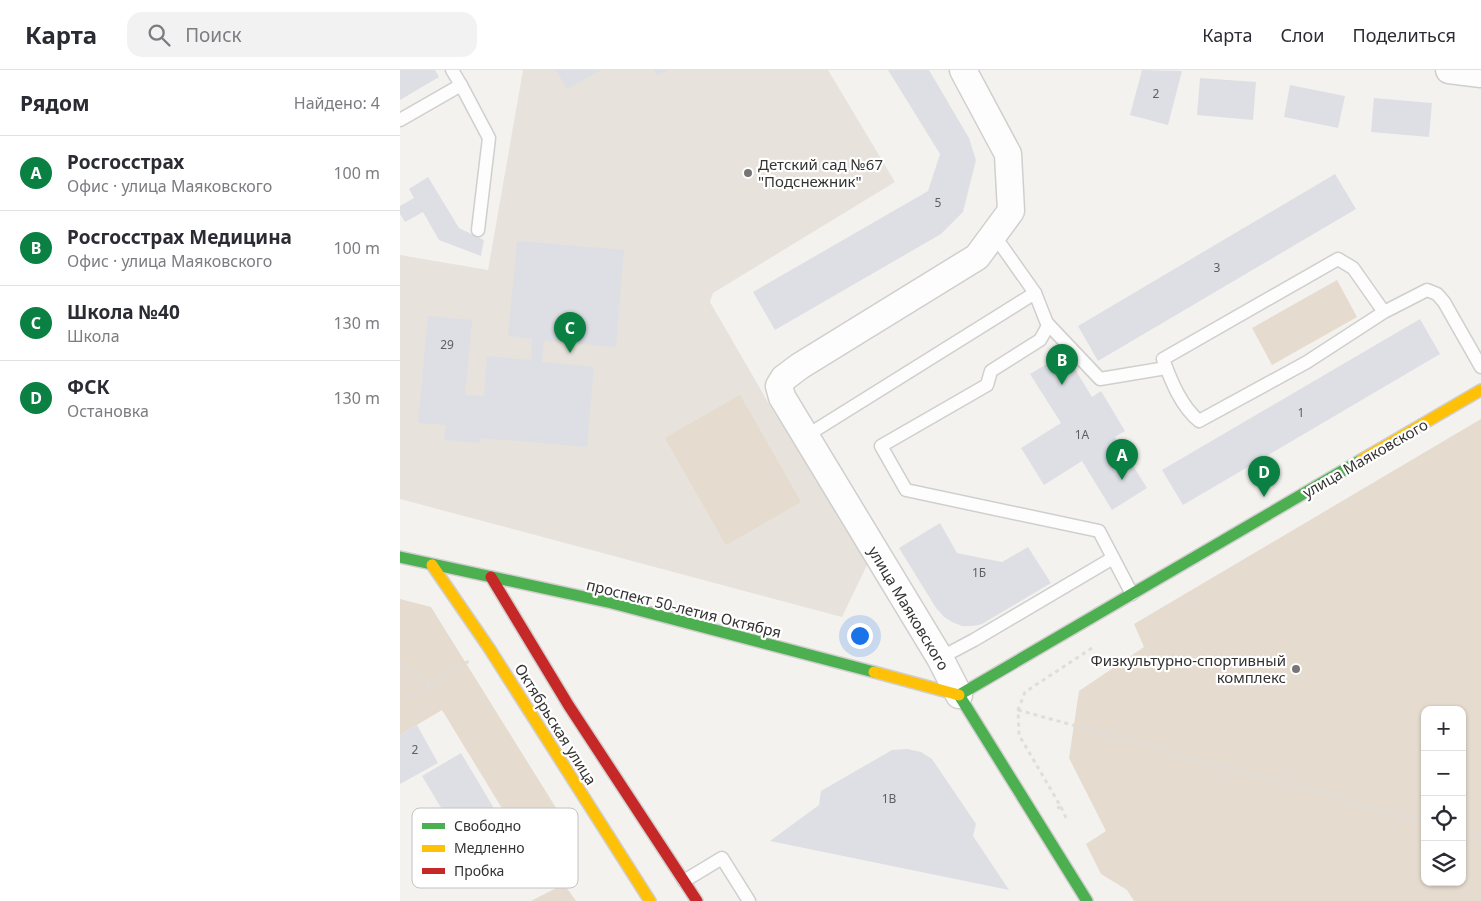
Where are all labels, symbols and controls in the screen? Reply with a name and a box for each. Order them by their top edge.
search box [127,12,477,57]
text: Карта [25,18,97,51]
icon: search [145,21,173,49]
text: Поиск [185,22,242,48]
text: Карта [1202,23,1252,47]
text: Слои [1280,23,1324,47]
text: Поделиться [1352,23,1456,47]
house number: 2 [1153,85,1160,102]
text: Рядом [20,89,90,117]
text: Найдено: 4 [294,92,380,114]
text: Росгосстрах [67,149,184,175]
place label: Детский сад №67 "Подснежник" [758,154,883,191]
text: A [30,162,42,184]
text: 100 m [333,162,380,184]
marker: Детский сад №67 "Подснежник" [742,167,754,179]
text: Офис · улица Маяковского [67,175,272,197]
house number: 5 [935,194,942,211]
text: Росгосстрах Медицина [67,224,292,250]
text: B [31,237,41,259]
text: 100 m [333,237,380,259]
text: Офис · улица Маяковского [67,250,272,272]
house number: 3 [1214,259,1221,276]
text: Школа №40 [67,299,180,325]
text: C [31,312,41,334]
text: 130 m [333,312,380,334]
pin: C [554,312,586,353]
text: Школа [67,325,120,347]
house number: 29 [440,336,454,353]
pin: B [1046,344,1078,385]
text: ФСК [67,374,110,400]
text: D [30,387,42,409]
text: 130 m [333,387,380,409]
text: Остановка [67,400,149,422]
house number: 1 [1298,404,1304,421]
street label: улица Маяковского [1299,414,1431,502]
house number: 1А [1075,426,1090,443]
pin: A [1106,439,1138,480]
pin: D [1248,456,1280,497]
street label: улица Маяковского [864,542,954,674]
house number: 1Б [972,564,986,581]
street label: проспект 50-летия Октября [585,574,783,642]
your location [847,623,873,649]
place label: Физкультурно-спортивный комплекс [1090,650,1286,687]
street label: Октябрьская улица [510,659,602,789]
marker: Физкультурно-спортивный комплекс [1290,663,1302,675]
map controls [1421,706,1466,886]
button: + [1421,706,1466,751]
house number: 2 [412,741,419,758]
button: − [1421,751,1466,796]
house number: 1В [882,790,897,807]
button: locate [1421,796,1466,841]
legend [412,808,578,888]
text: Свободно [454,816,521,835]
text: Медленно [454,838,525,857]
button: layers [1421,841,1466,886]
text: Пробка [454,861,504,880]

